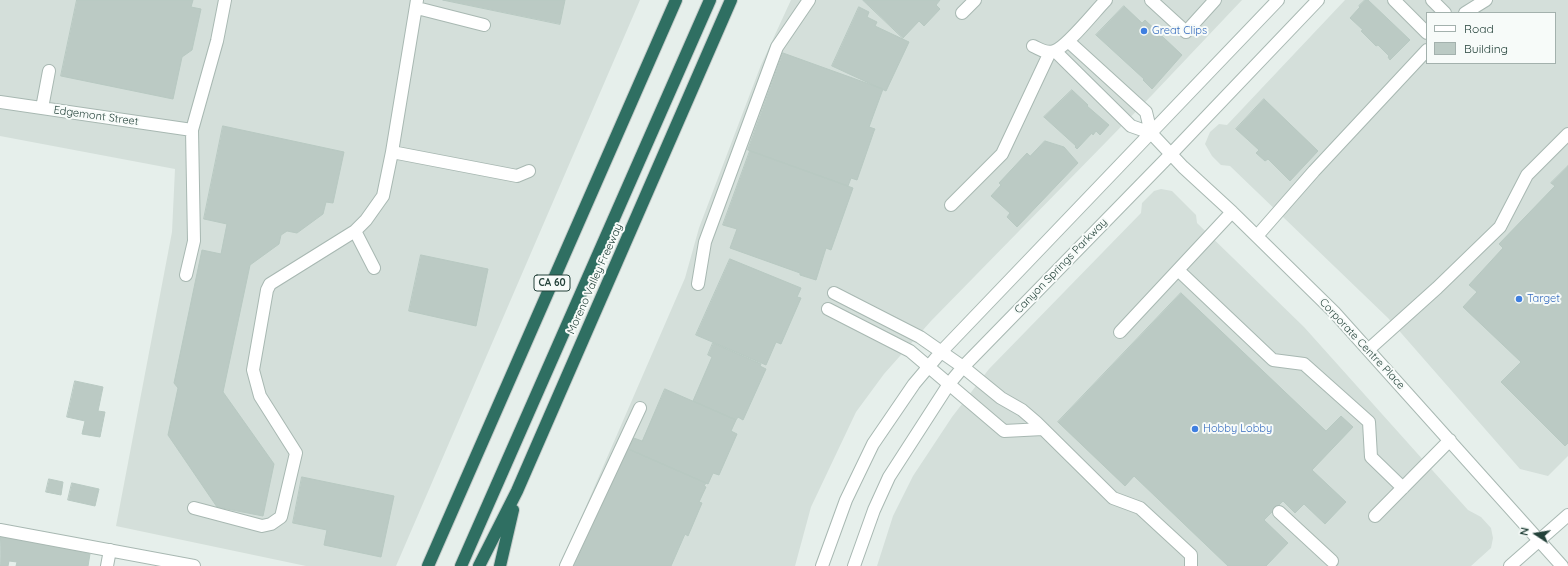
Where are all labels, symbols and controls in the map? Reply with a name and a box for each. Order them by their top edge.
legend [1426,12,1556,64]
text: Road [1464,21,1494,36]
place label: Great Clips [1152,24,1207,38]
marker: Great Clips [1139,26,1149,36]
text: Building [1464,41,1508,56]
street label: Edgemont Street [53,104,139,128]
street label: Canyon Springs Parkway [1012,216,1110,316]
street label: Moreno Valley Freeway [565,222,625,336]
road number: CA 60 [534,275,570,291]
place label: Target [1527,292,1560,306]
marker: Target [1514,294,1524,304]
street label: Corporate Centre Place [1316,296,1408,392]
place label: Hobby Lobby [1203,422,1272,436]
marker: Hobby Lobby [1190,424,1200,434]
north arrow [1516,514,1556,554]
text: N [1517,526,1532,537]

